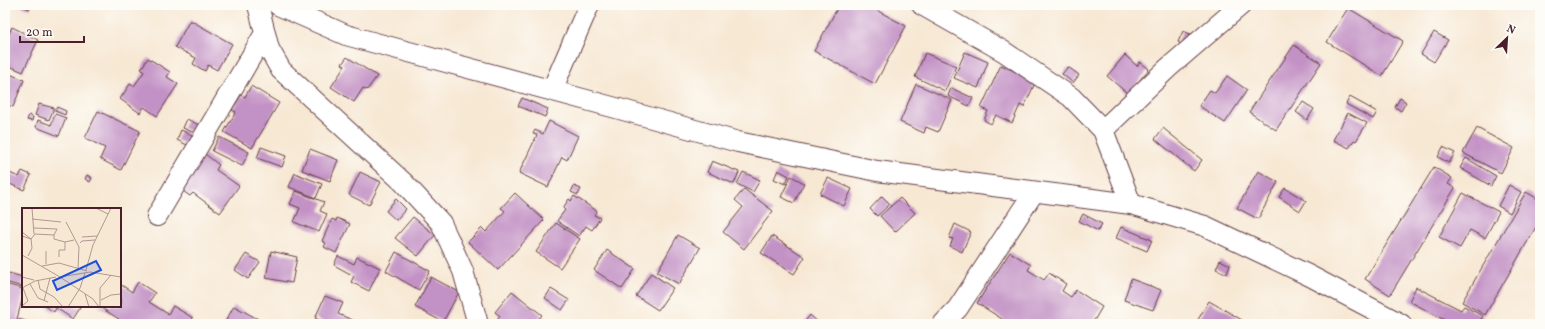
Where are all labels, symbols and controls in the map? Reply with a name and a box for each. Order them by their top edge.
scale bar [20,18,84,44]
north arrow [1487,18,1527,58]
text: N [1504,22,1517,39]
text: 20 m [26,25,53,41]
inset map [22,208,121,307]

